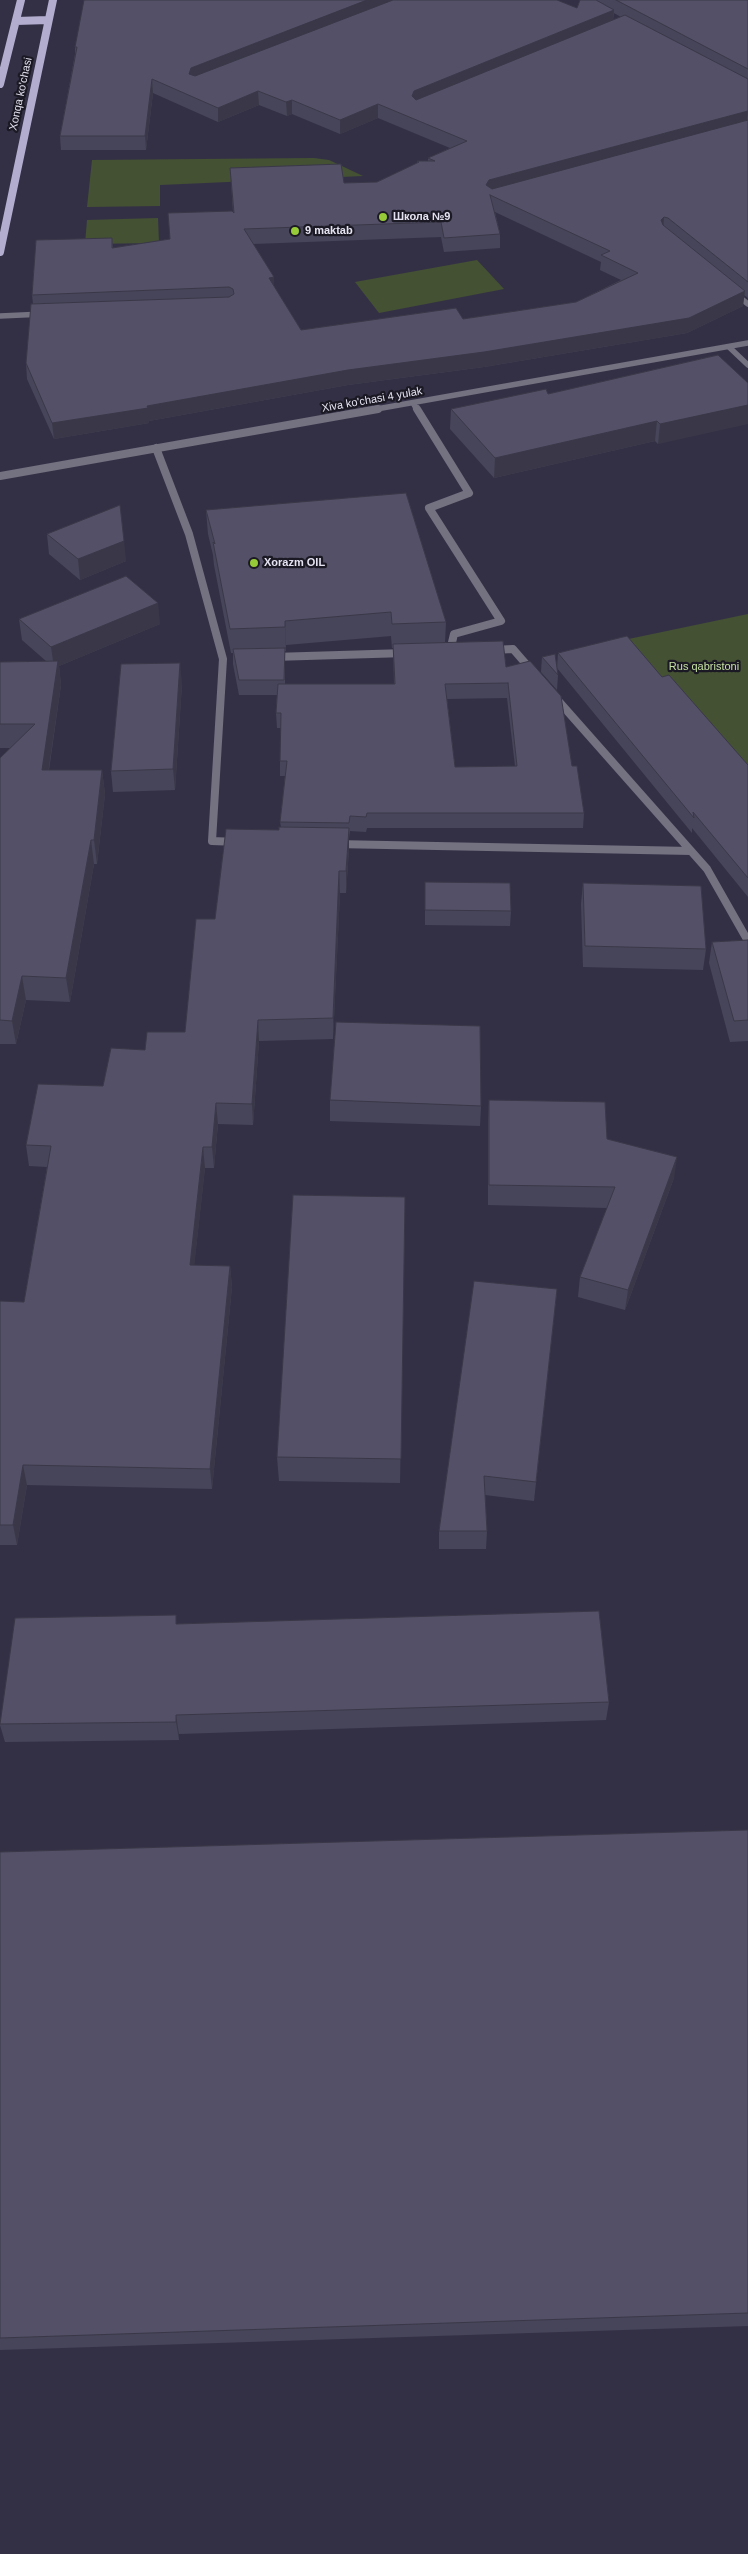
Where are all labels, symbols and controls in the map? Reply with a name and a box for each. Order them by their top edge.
street label: Xonqa ko'chasi [7,56,35,132]
place label: Школа №9 [393,210,450,224]
marker: Школа №9 [377,211,389,223]
place label: 9 maktab [305,224,353,238]
marker: 9 maktab [289,225,301,237]
street label: Xiva ko'chasi 4 yulak [321,385,423,415]
place label: Xorazm OIL [264,556,325,570]
marker: Xorazm OIL [248,557,260,569]
park label: Rus qabristoni [669,660,739,674]

